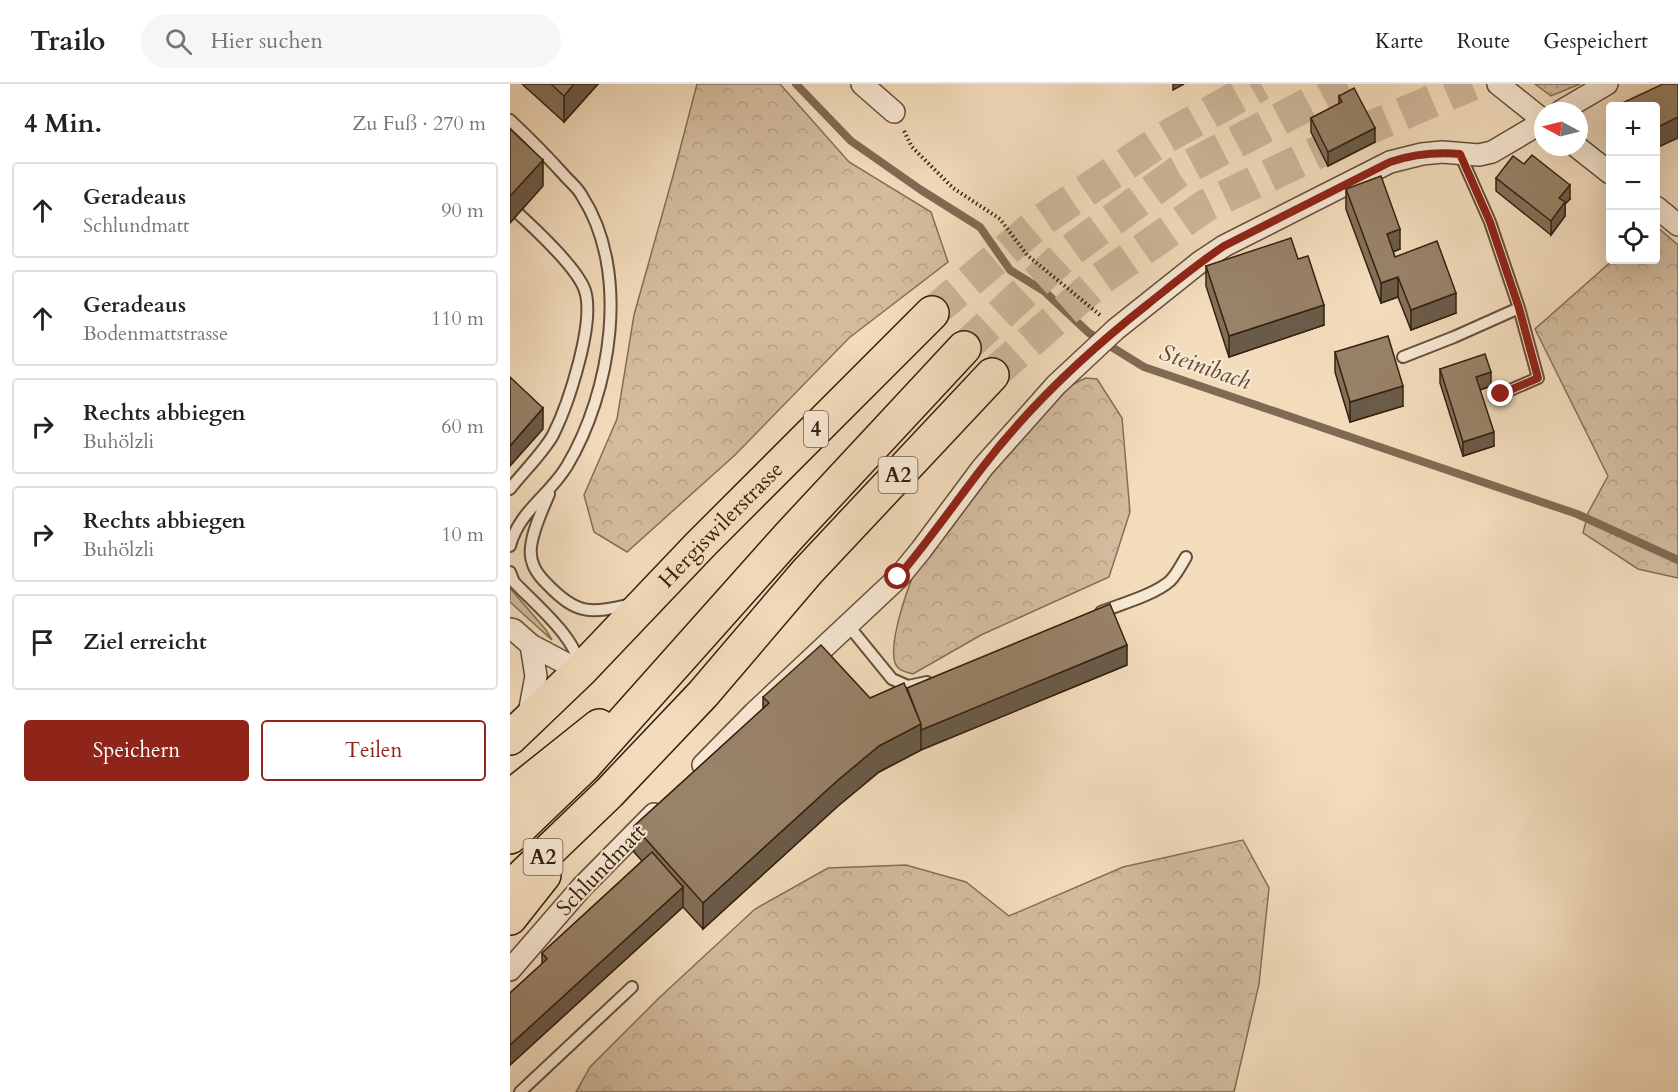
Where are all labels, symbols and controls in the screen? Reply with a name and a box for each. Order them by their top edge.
search box [141,14,561,68]
text: Trailo [30,22,105,60]
icon: search [162,25,195,58]
text: Hier suchen [210,26,323,56]
text: Karte [1375,27,1424,56]
text: Route [1457,27,1510,56]
text: Gespeichert [1543,27,1648,56]
north arrow [1534,102,1588,156]
map controls [1606,102,1660,264]
button: + [1606,102,1660,156]
text: 4 Min. [24,106,102,141]
text: Zu Fuß · 270 m [352,110,486,137]
button: − [1606,156,1660,210]
text: Geradeaus [83,182,186,212]
icon: ahead [26,194,59,227]
text: 90 m [441,197,484,224]
button: locate [1606,210,1660,264]
text: Schlundmatt [83,212,189,239]
text: Geradeaus [83,290,186,320]
icon: ahead [26,302,59,335]
text: 110 m [431,305,484,332]
text: Bodenmattstrasse [83,320,228,347]
water label: Steinibach [1155,336,1256,398]
route end [1487,380,1513,406]
text: Rechts abbiegen [83,398,246,428]
icon: right [26,410,59,443]
road number: 4 [804,411,828,447]
text: 60 m [441,413,484,440]
text: Buhölzli [83,428,154,455]
street label: Hergiswilerstrasse [652,455,790,595]
road number: A2 [878,457,918,493]
text: Rechts abbiegen [83,506,246,536]
icon: right [26,518,59,551]
text: 10 m [441,521,484,548]
text: Buhölzli [83,536,154,563]
route start [884,563,910,589]
icon: arrive [26,626,59,659]
text: Ziel erreicht [83,627,207,657]
button: Speichern [24,720,249,781]
button: Teilen [261,720,486,781]
street label: Schlundmatt [550,817,652,923]
road number: A2 [524,839,562,875]

